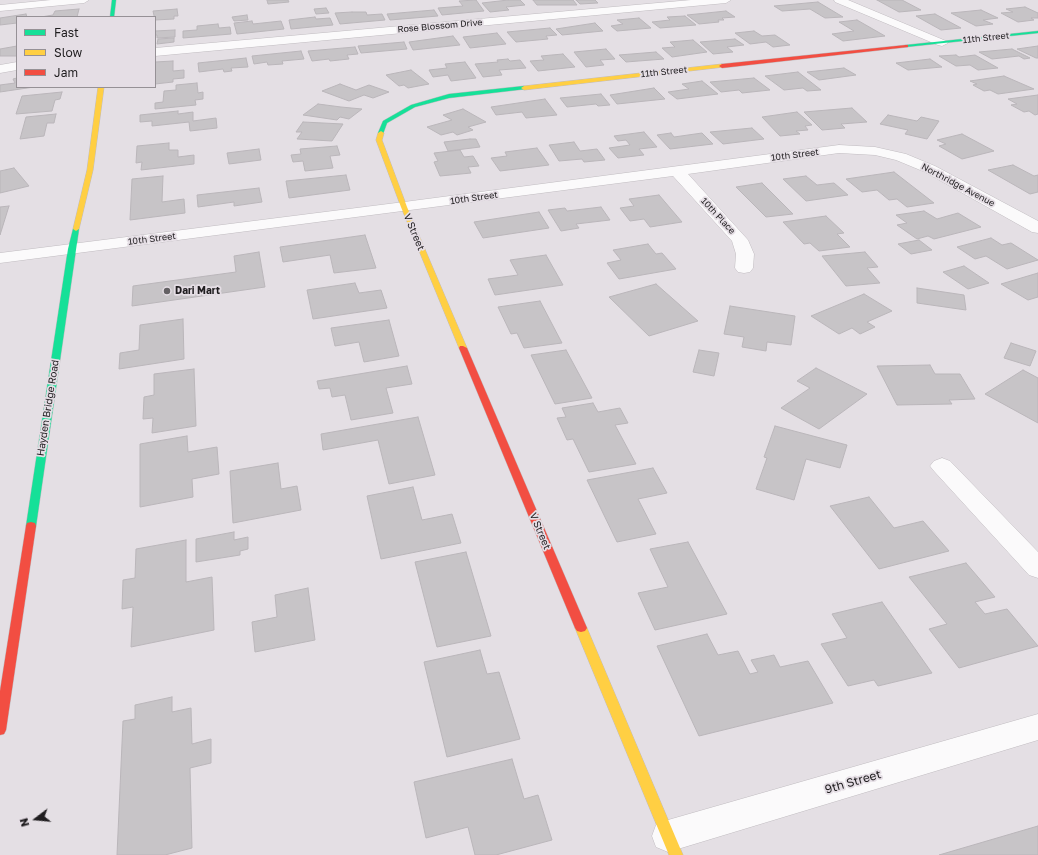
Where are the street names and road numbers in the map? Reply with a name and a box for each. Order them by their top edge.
street label: Rose Blossom Drive [397,17,483,35]
street label: 11th Street [962,30,1010,46]
street label: 11th Street [640,64,688,80]
street label: 10th Street [771,147,819,163]
street label: Northridge Avenue [920,161,996,209]
street label: 10th Street [449,189,499,207]
street label: 10th Place [699,196,737,236]
street label: V Street [401,212,427,252]
street label: 10th Street [128,231,176,247]
street label: Hayden Bridge Road [34,359,62,457]
street label: V Street [527,511,553,551]
street label: 9th Street [823,767,883,797]

